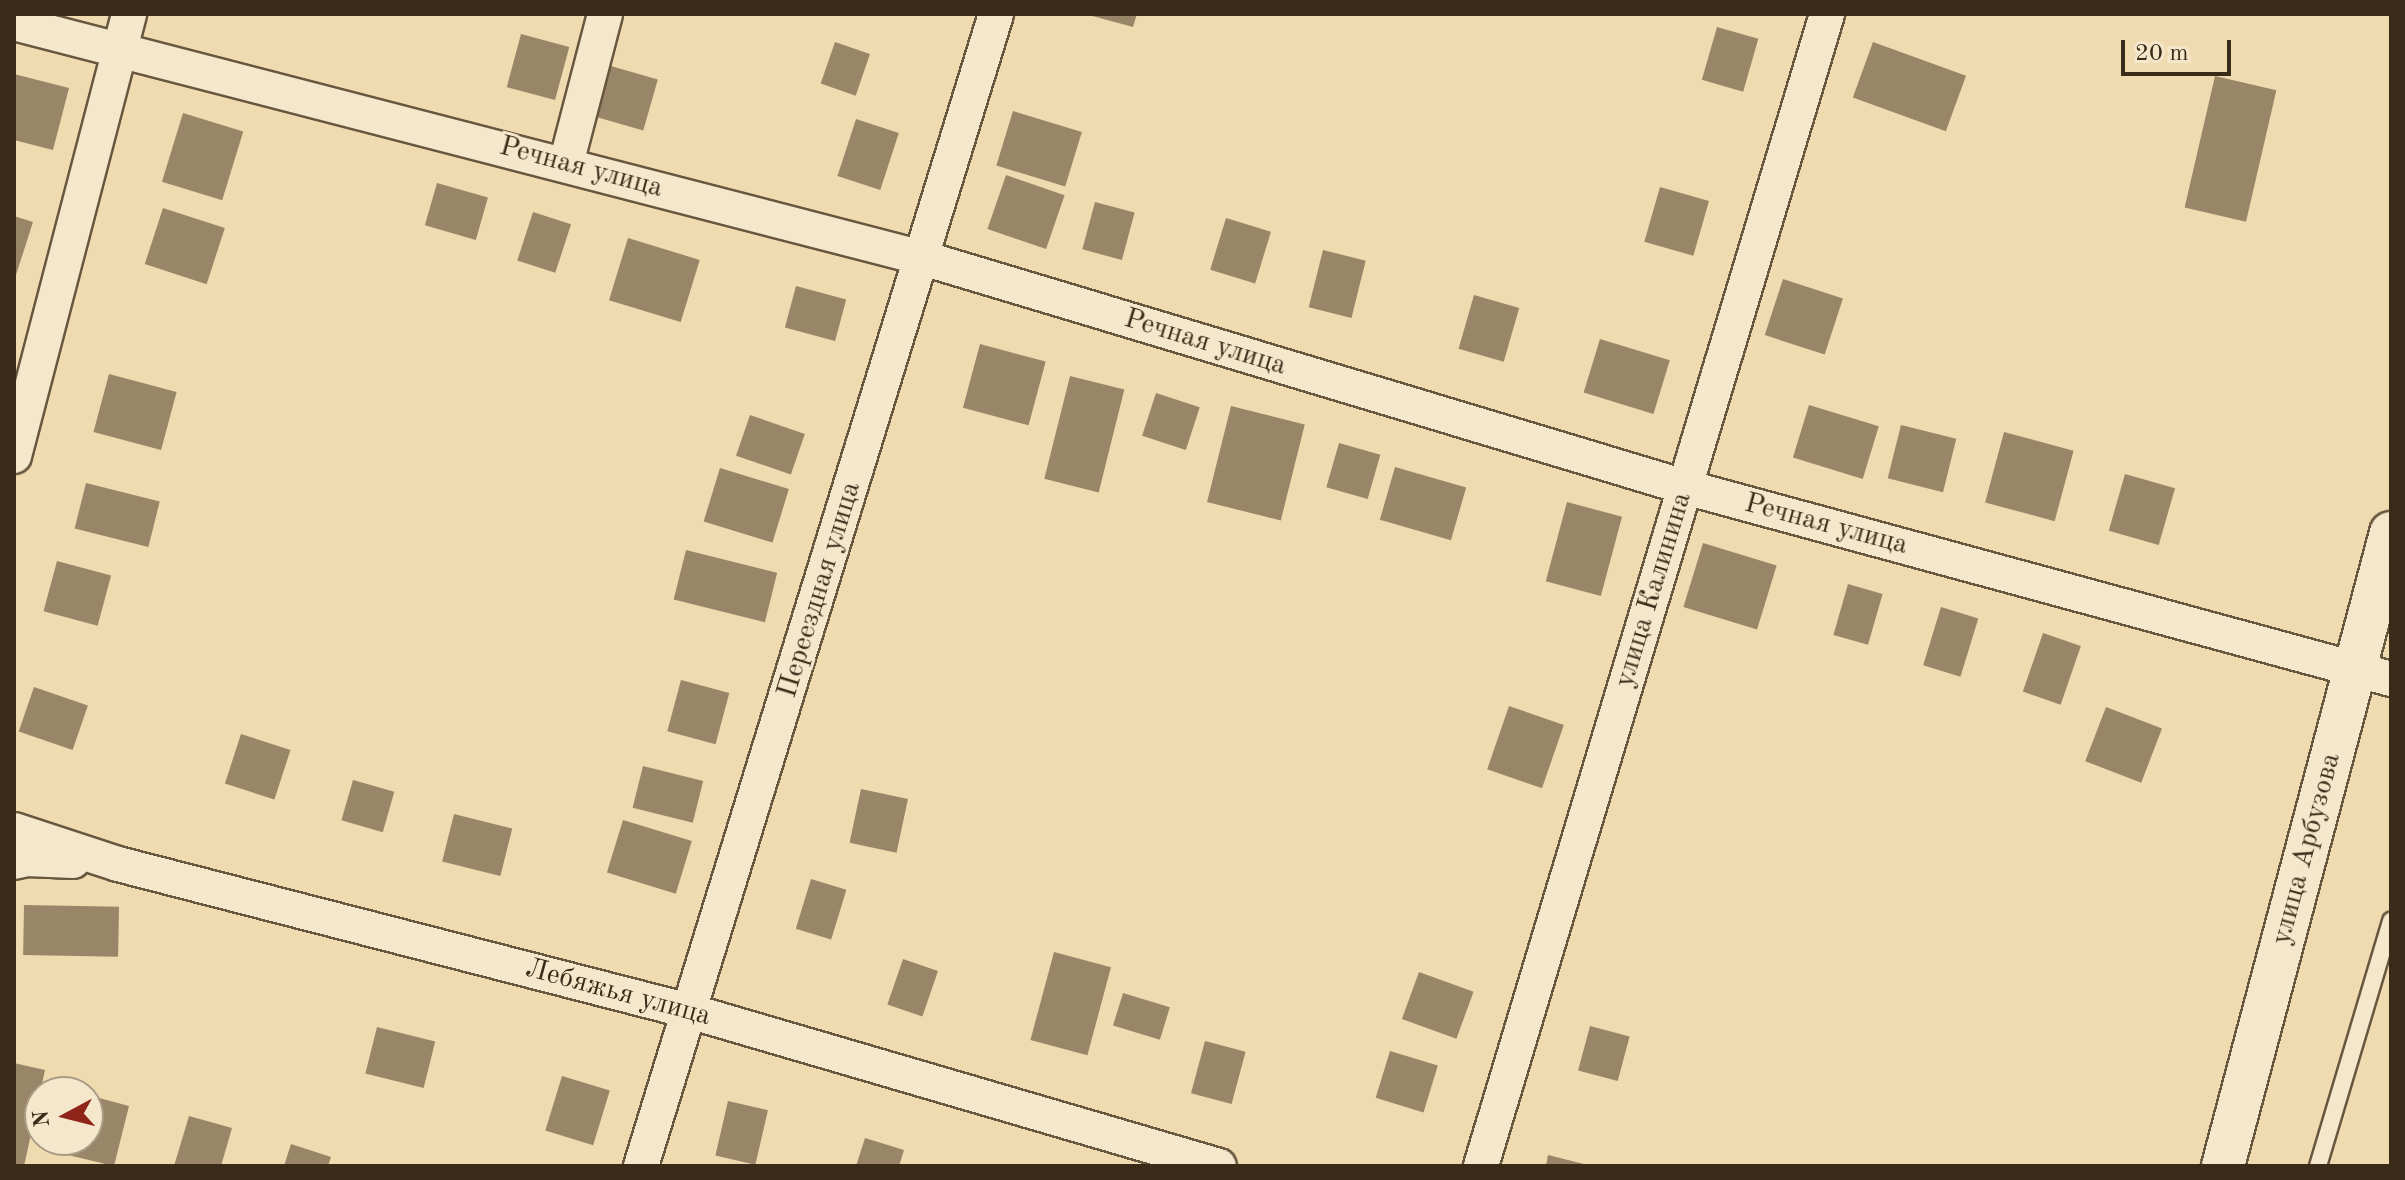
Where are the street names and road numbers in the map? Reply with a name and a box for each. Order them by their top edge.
street label: Речная улица [496,130,666,206]
street label: Речная улица [1120,302,1290,384]
street label: Переездная улица [771,478,869,702]
street label: Речная улица [1741,487,1911,563]
street label: улица Калинина [1608,488,1700,692]
street label: улица Арбузова [2265,749,2349,949]
street label: Лебяжья улица [522,952,714,1034]

